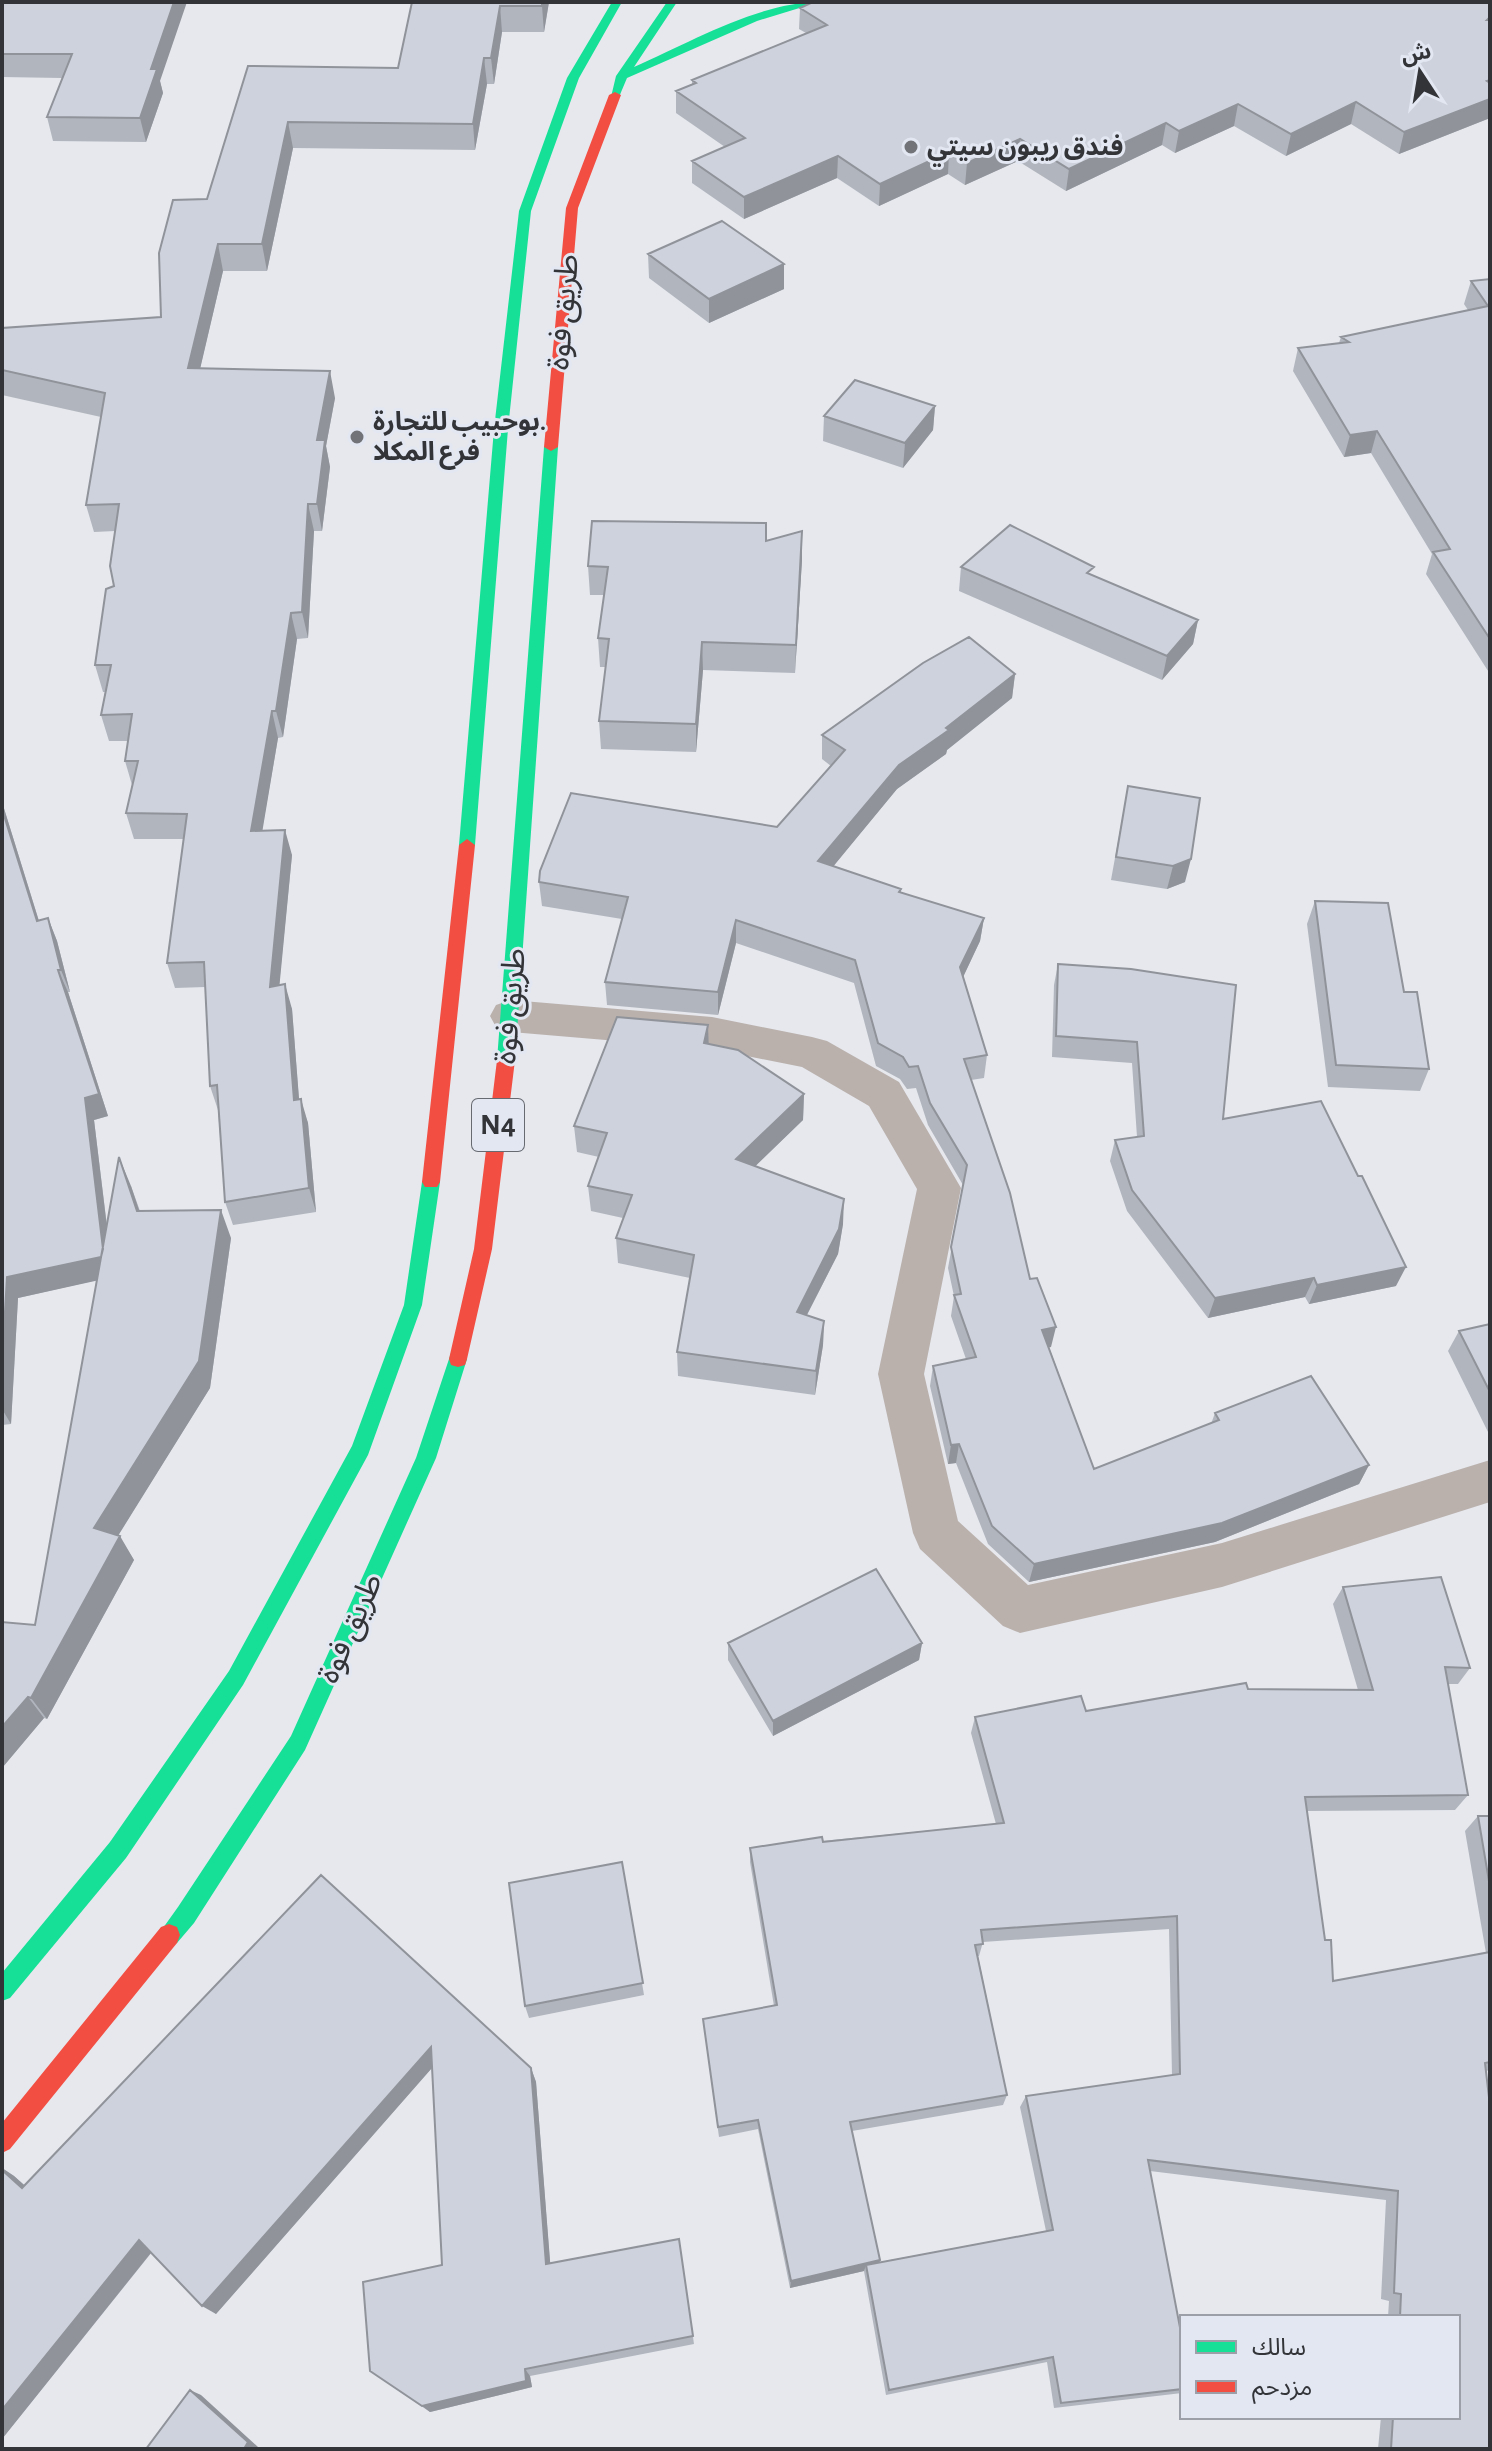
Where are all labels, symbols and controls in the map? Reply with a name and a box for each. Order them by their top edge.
north arrow [1380,32,1460,112]
text: ش [1399,40,1433,68]
place label: فندق ريبون سيتي [927,134,1123,167]
marker: فندق ريبون سيتي [902,138,920,156]
street label: طريق فوة [542,253,587,372]
place label: بوحبيب للتجارة. فرع المكلا [373,409,546,470]
marker: بوحبيب للتجارة. فرع المكلا [348,428,366,446]
street label: طريق فوة [489,947,534,1066]
road number: N4 [472,1099,524,1151]
street label: طريق فوة [312,1568,391,1689]
legend [1180,2315,1460,2419]
text: سالك [1252,2336,1306,2360]
text: مزدحم [1252,2376,1312,2404]

